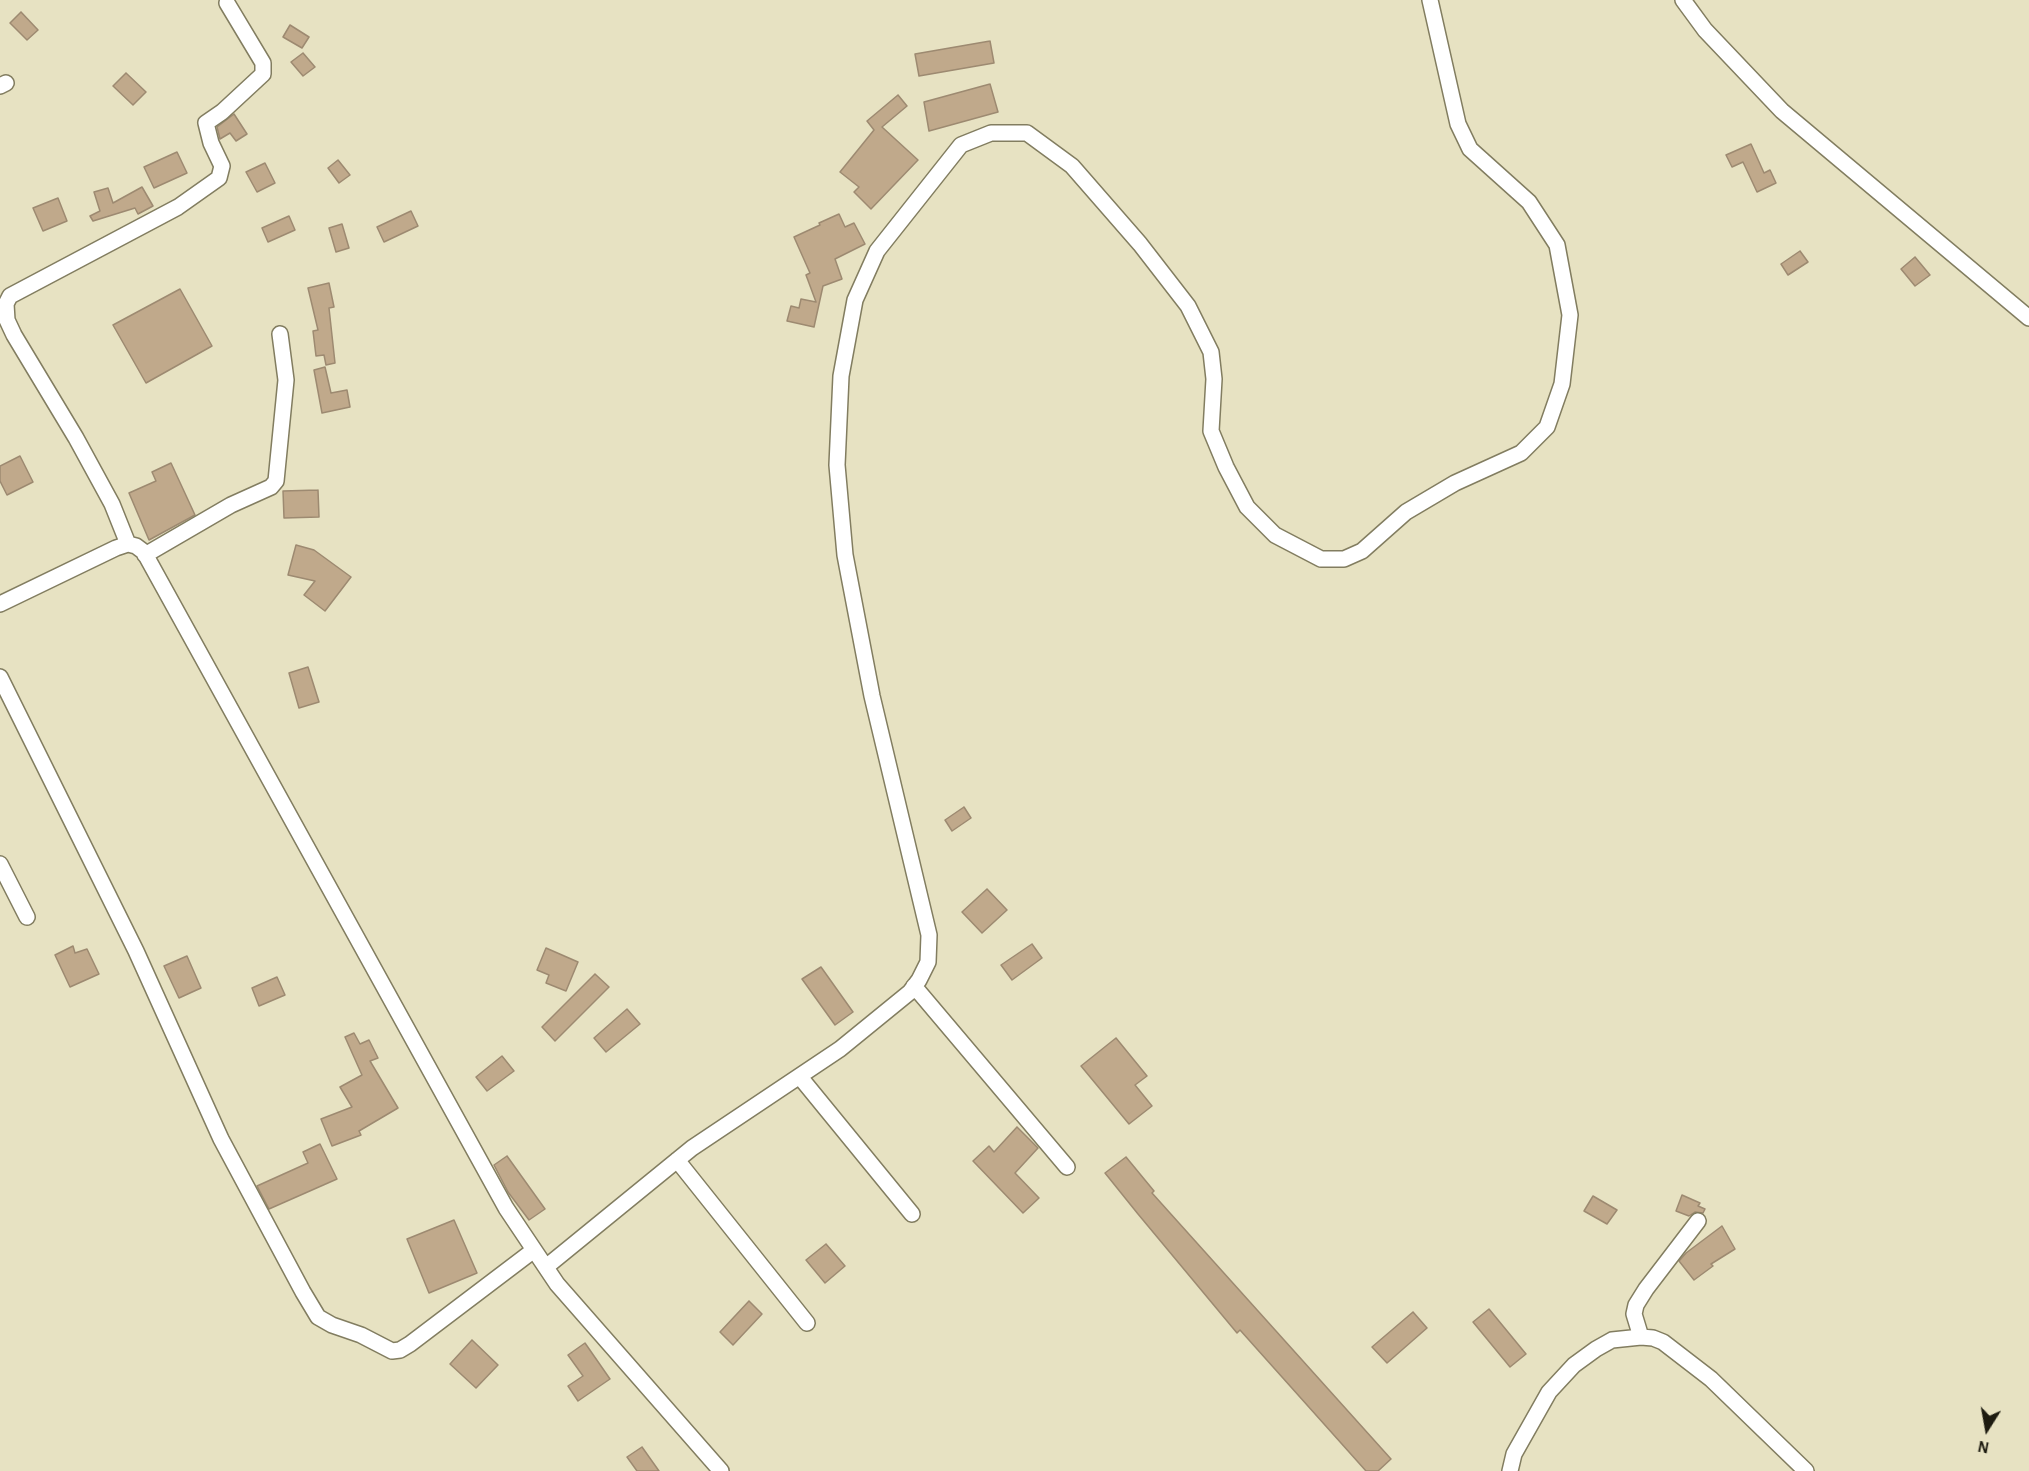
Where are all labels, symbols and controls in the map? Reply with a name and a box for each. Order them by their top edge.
north arrow [1957,1399,2017,1459]
text: N [1977,1438,1991,1456]

